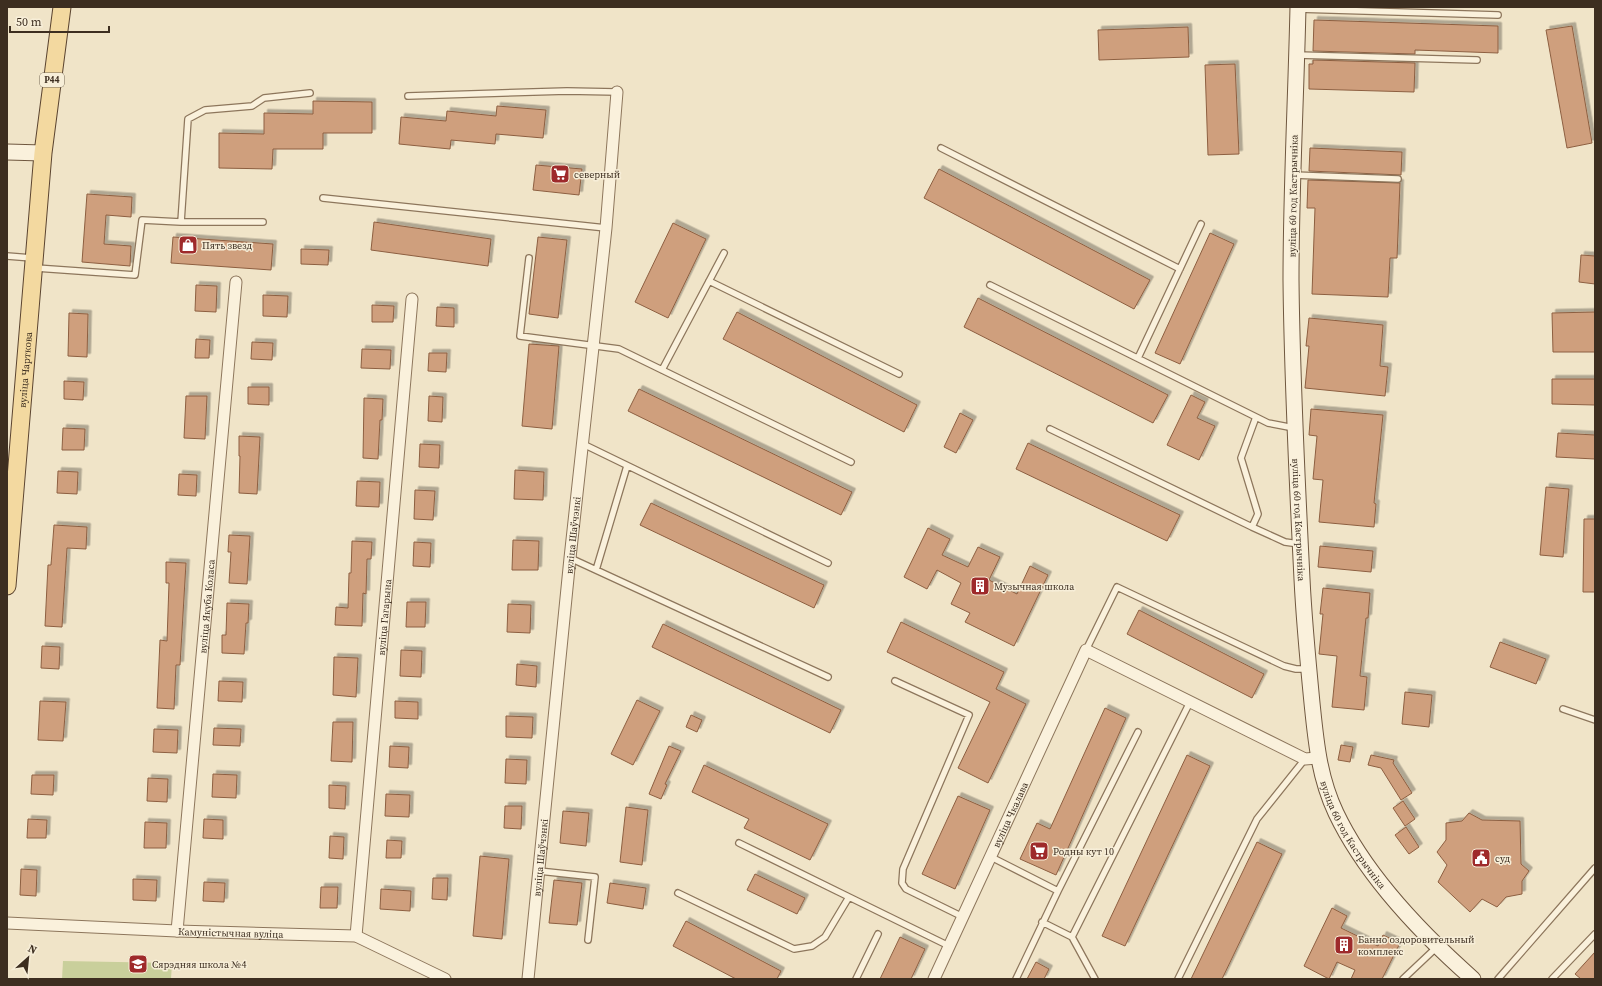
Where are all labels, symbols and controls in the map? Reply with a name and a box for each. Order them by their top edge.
scale bar [10,8,109,34]
text: 50 m [16,14,42,30]
road number: Р44 [40,73,64,87]
street label: вуліца 60 год Кастрычніка [1285,134,1301,257]
supermarket icon: северный [549,163,571,185]
place label: северный [574,168,621,181]
shop icon: Пять звезд [177,234,199,256]
place label: Пять звезд [202,239,252,252]
street label: вуліца Чарткова [15,330,35,408]
street label: вуліца 60 год Кастрычніка [1290,458,1309,582]
street label: вуліца Шаўчэнкі [562,496,583,575]
street label: вуліца Якуба Коласа [196,558,217,654]
building icon: Музычная школа [969,575,991,597]
street label: вуліца Гагарына [374,578,394,656]
place label: Музычная школа [994,580,1075,593]
street label: вуліца Чкалава [989,779,1031,850]
street label: вуліца 60 год Кастрычніка [1318,779,1390,892]
street label: вуліца Шаўчэнкі [530,818,550,897]
supermarket icon: Родны кут 10 [1028,840,1050,862]
place label: Родны кут 10 [1053,845,1114,858]
public building icon: суд [1470,847,1492,869]
place label: суд [1495,852,1510,865]
street label: Камуністычная вуліца [178,925,285,940]
place label: Банно оздоровительный комплекс [1358,933,1475,958]
building icon: Банно оздоровительный комплекс [1333,934,1355,956]
north arrow [8,938,48,978]
text: N [25,941,39,958]
school or university icon: Сярэдняя школа №4 [127,953,149,975]
place label: Сярэдняя школа №4 [152,958,246,971]

